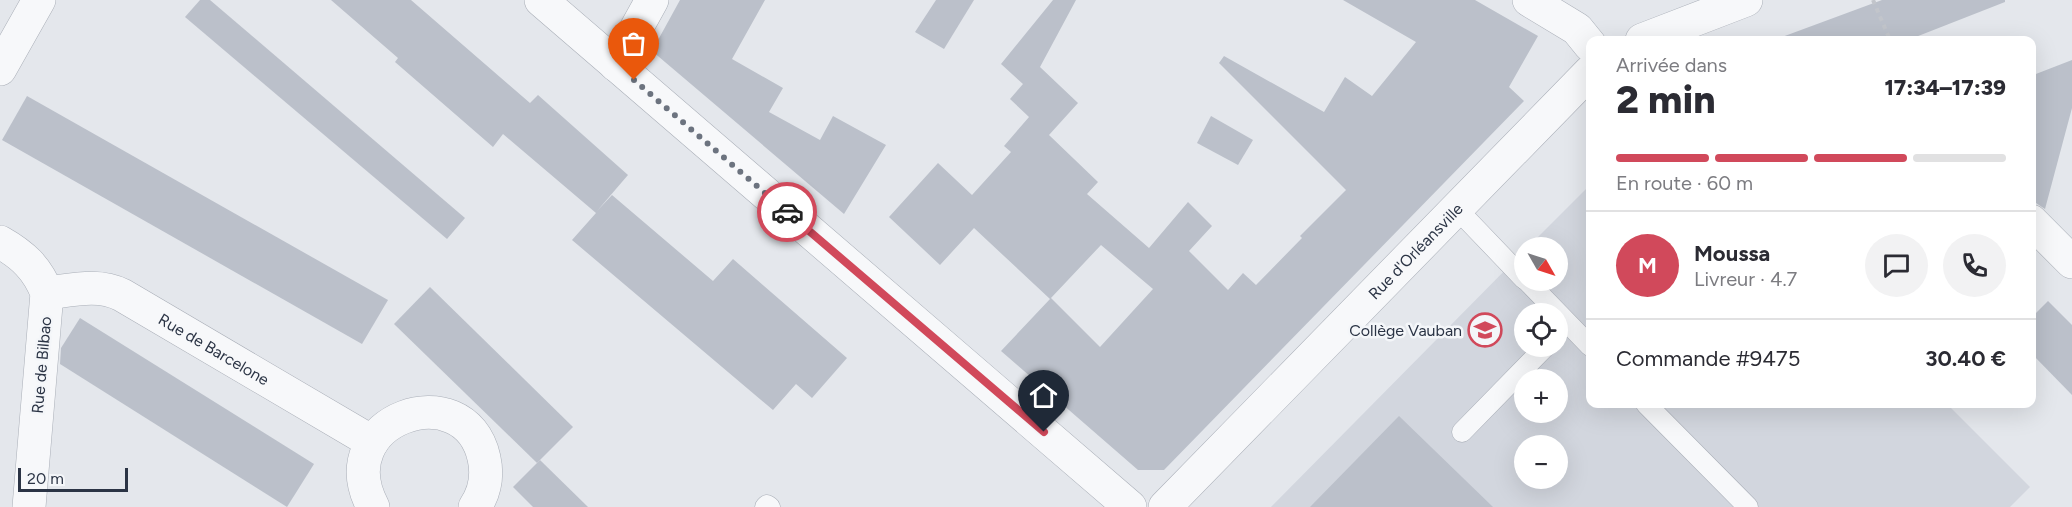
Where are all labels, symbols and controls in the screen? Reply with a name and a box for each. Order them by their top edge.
pin [608,18,659,80]
icon: bag [617,27,650,60]
text: Arrivée dans [1616,53,1727,77]
text: 17:34–17:39 [1884,74,2006,101]
text: 2 min [1616,76,1716,123]
text: En route · 60 m [1616,171,1753,195]
courier [757,182,817,242]
icon: car [771,196,804,229]
street label: Rue d'Orléansville [1364,199,1467,303]
button: chat [1865,234,1928,297]
button: phone [1943,234,2006,297]
north arrow [1514,237,1568,291]
map controls [1514,237,1568,489]
text: Moussa [1694,240,1770,267]
text: M [1638,252,1657,279]
text: Livreur · 4.7 [1694,267,1797,291]
button: locate [1514,303,1568,357]
street label: Rue de Barcelone [155,310,273,390]
school or university icon: Collège Vauban [1467,312,1503,348]
street label: Rue de Bilbao [28,316,55,414]
place label: Collège Vauban [1349,321,1462,340]
text: Commande #9475 [1616,345,1800,372]
text: 30.40 € [1925,345,2006,372]
button: + [1514,369,1568,423]
pin [1018,370,1069,432]
icon: home [1027,379,1060,412]
button: − [1514,435,1568,489]
scale bar [18,465,128,492]
text: 20 m [27,469,64,488]

